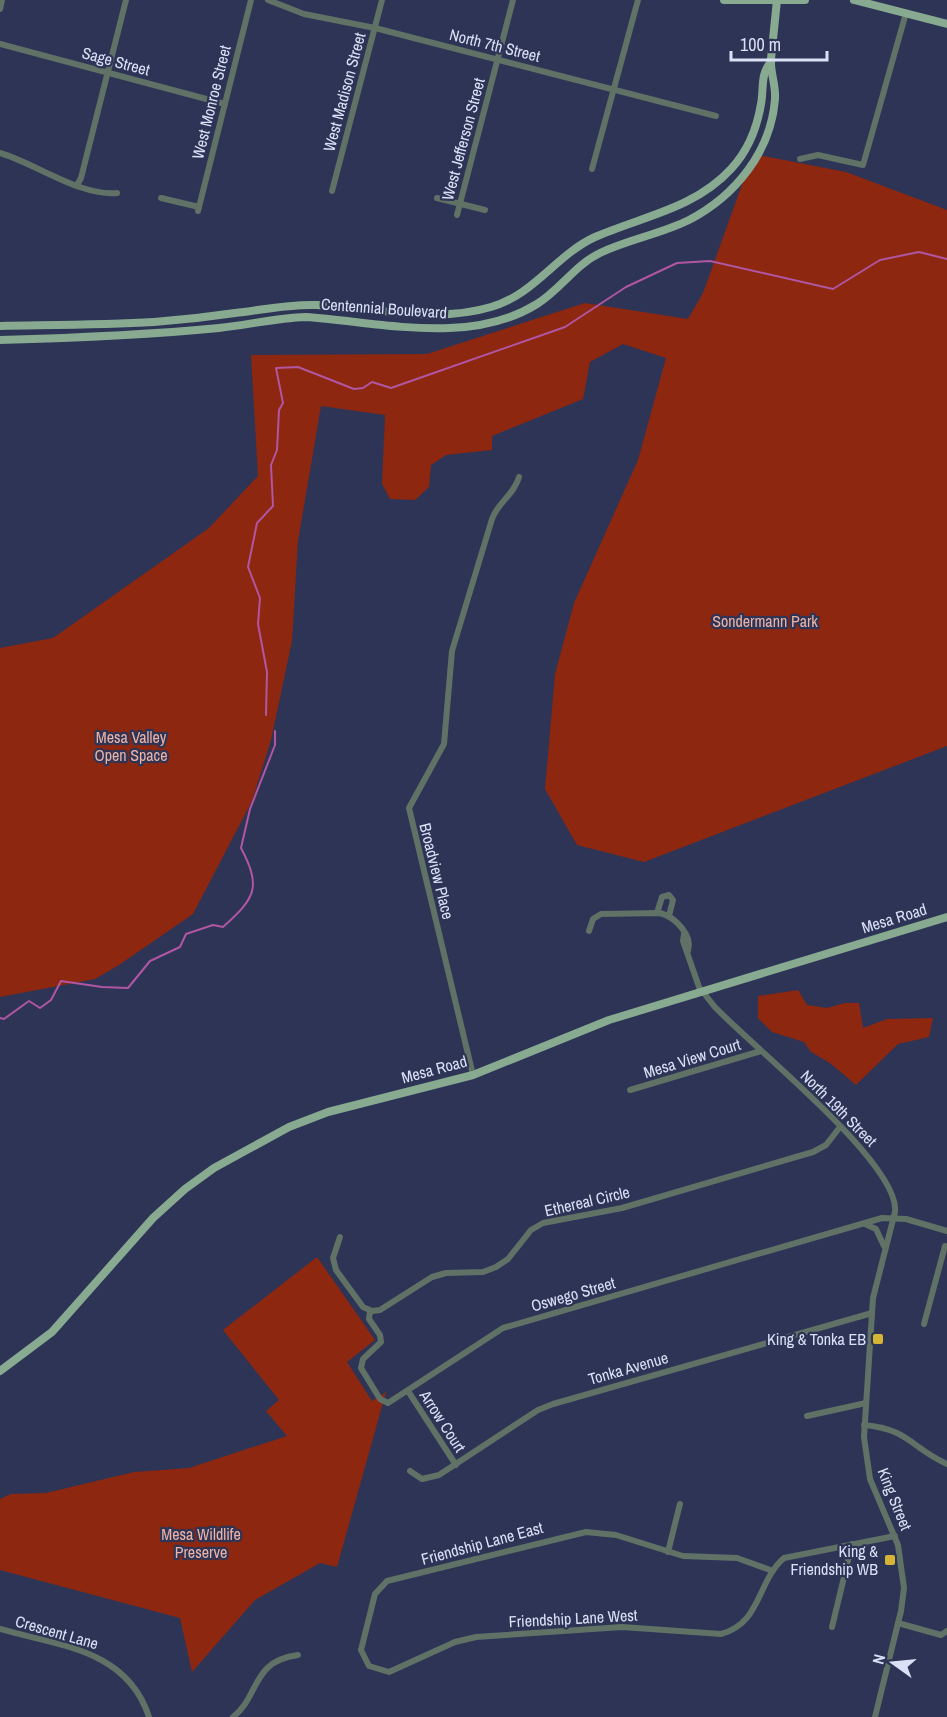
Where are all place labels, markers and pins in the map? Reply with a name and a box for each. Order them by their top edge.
place label: King & Tonka EB [767,1328,866,1350]
marker: King & Tonka EB [871,1332,885,1346]
place label: King & Friendship WB [790,1540,878,1580]
marker: King & Friendship WB [883,1553,897,1567]

